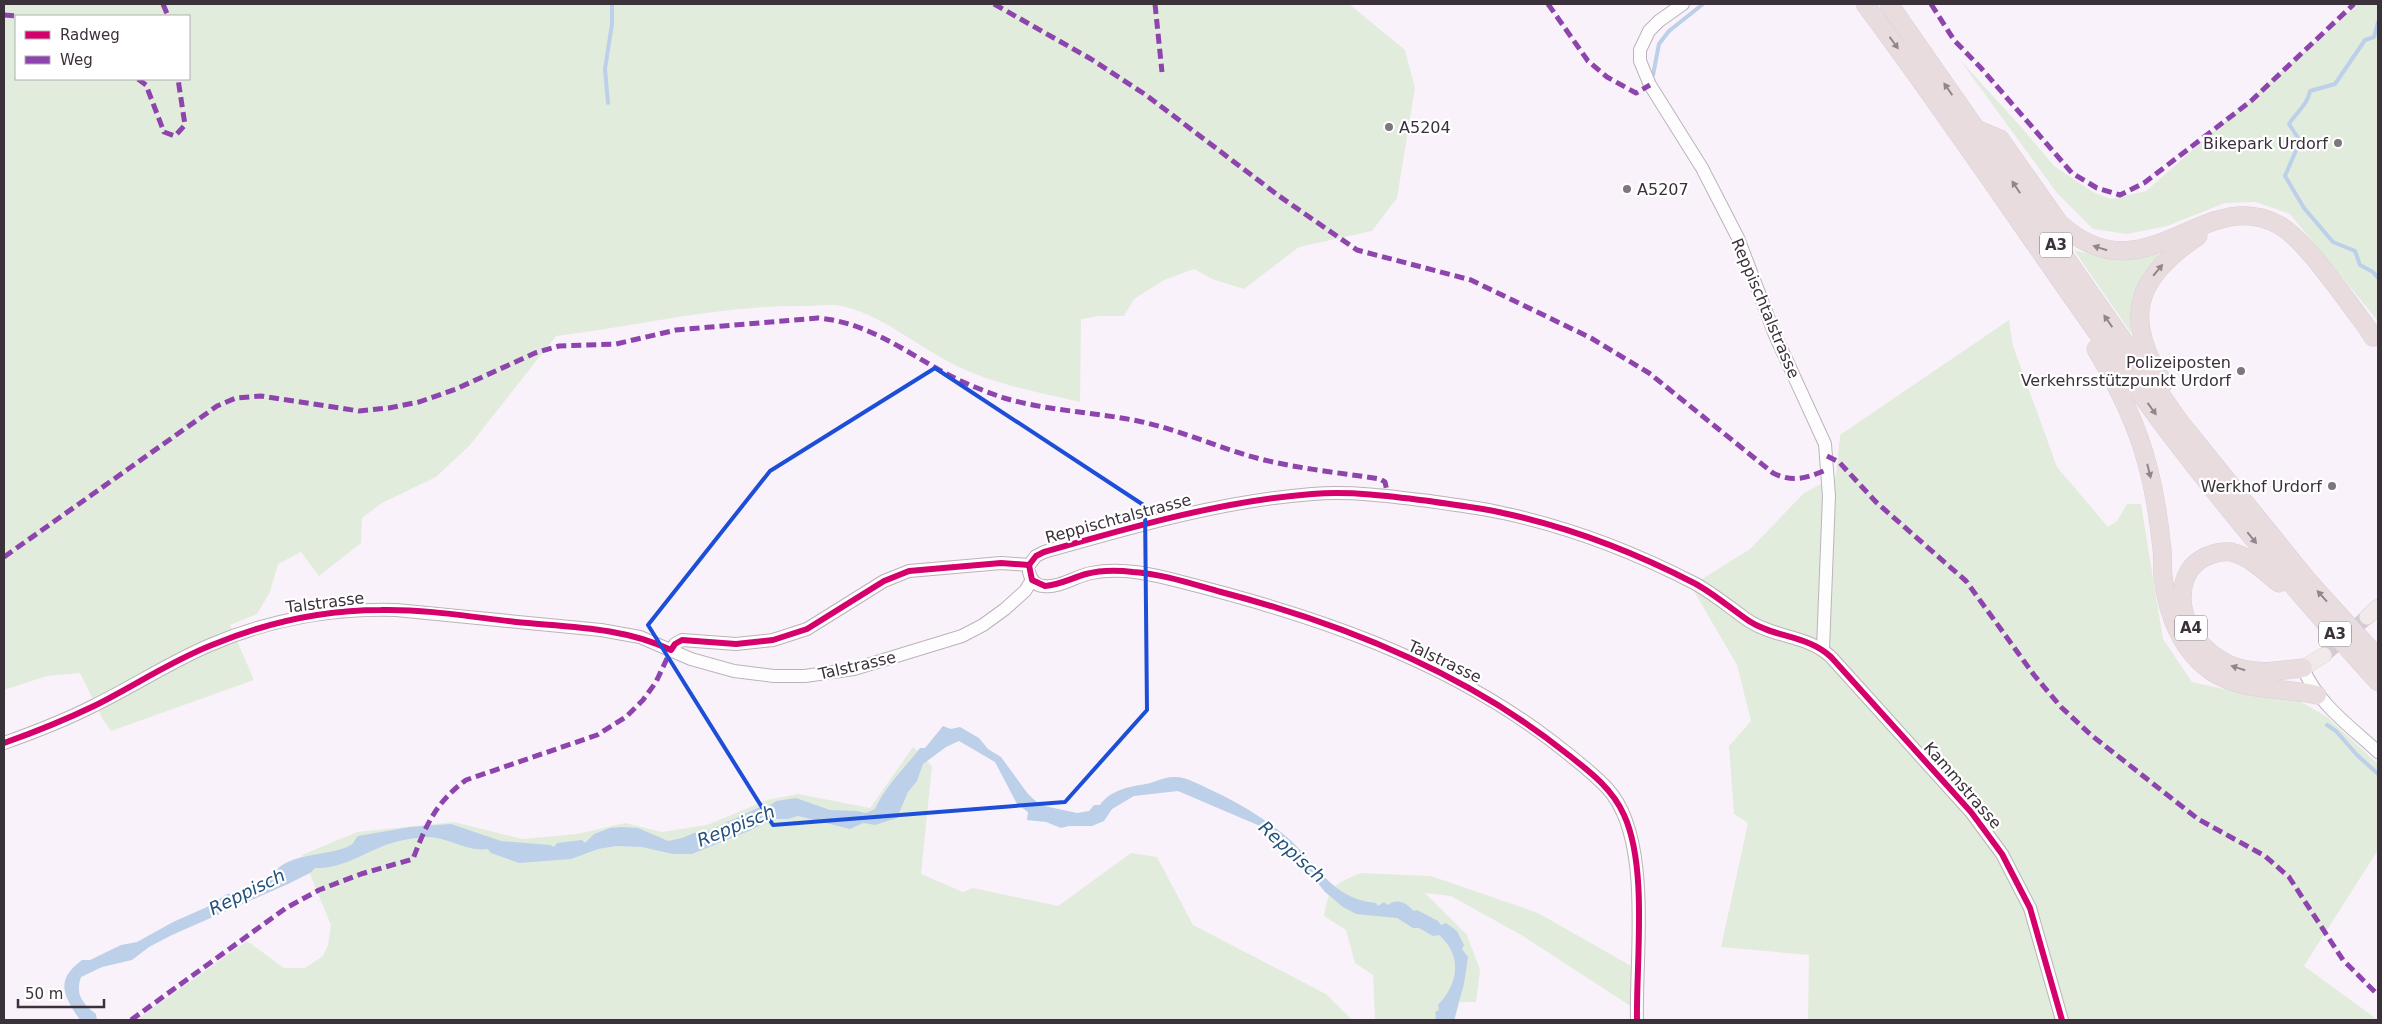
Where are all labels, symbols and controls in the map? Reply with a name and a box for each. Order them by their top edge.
legend [15,15,190,80]
text: Radweg [60,26,120,44]
one-way arrow [1889,36,1899,50]
text: Weg [60,51,93,69]
one-way arrow [1943,82,1953,96]
place label: A5204 [1399,118,1451,137]
marker: A5204 [1383,121,1395,133]
place label: Bikepark Urdorf [2203,134,2328,153]
marker: Bikepark Urdorf [2332,137,2344,149]
place label: A5207 [1637,180,1689,199]
one-way arrow [2011,181,2021,194]
marker: A5207 [1621,183,1633,195]
road number: A3 [2040,232,2072,258]
street label: Reppischtalstrasse [1727,235,1804,381]
one-way arrow [2092,243,2107,251]
one-way arrow [2152,264,2164,276]
one-way arrow [2103,315,2113,328]
place label: Polizeiposten Verkehrsstützpunkt Urdorf [2021,353,2231,390]
marker: Polizeiposten Verkehrsstützpunkt Urdorf [2235,365,2247,377]
one-way arrow [2147,402,2158,415]
one-way arrow [2145,464,2153,479]
place label: Werkhof Urdorf [2201,477,2322,496]
marker: Werkhof Urdorf [2326,480,2338,492]
street label: Reppischtalstrasse [1043,490,1193,547]
one-way arrow [2246,531,2257,544]
street label: Talstrasse [284,588,365,617]
one-way arrow [2316,591,2328,603]
road number: A4 [2175,616,2207,640]
road number: A3 [2319,622,2351,646]
street label: Talstrasse [1404,636,1485,687]
street label: Talstrasse [816,647,898,684]
one-way arrow [2230,663,2245,671]
street label: Kammstrasse [1920,738,2005,833]
water label: Reppisch [694,800,778,851]
water label: Reppisch [1255,816,1330,887]
water label: Reppisch [205,864,288,919]
scale bar [18,976,104,1008]
text: 50 m [25,985,63,1003]

